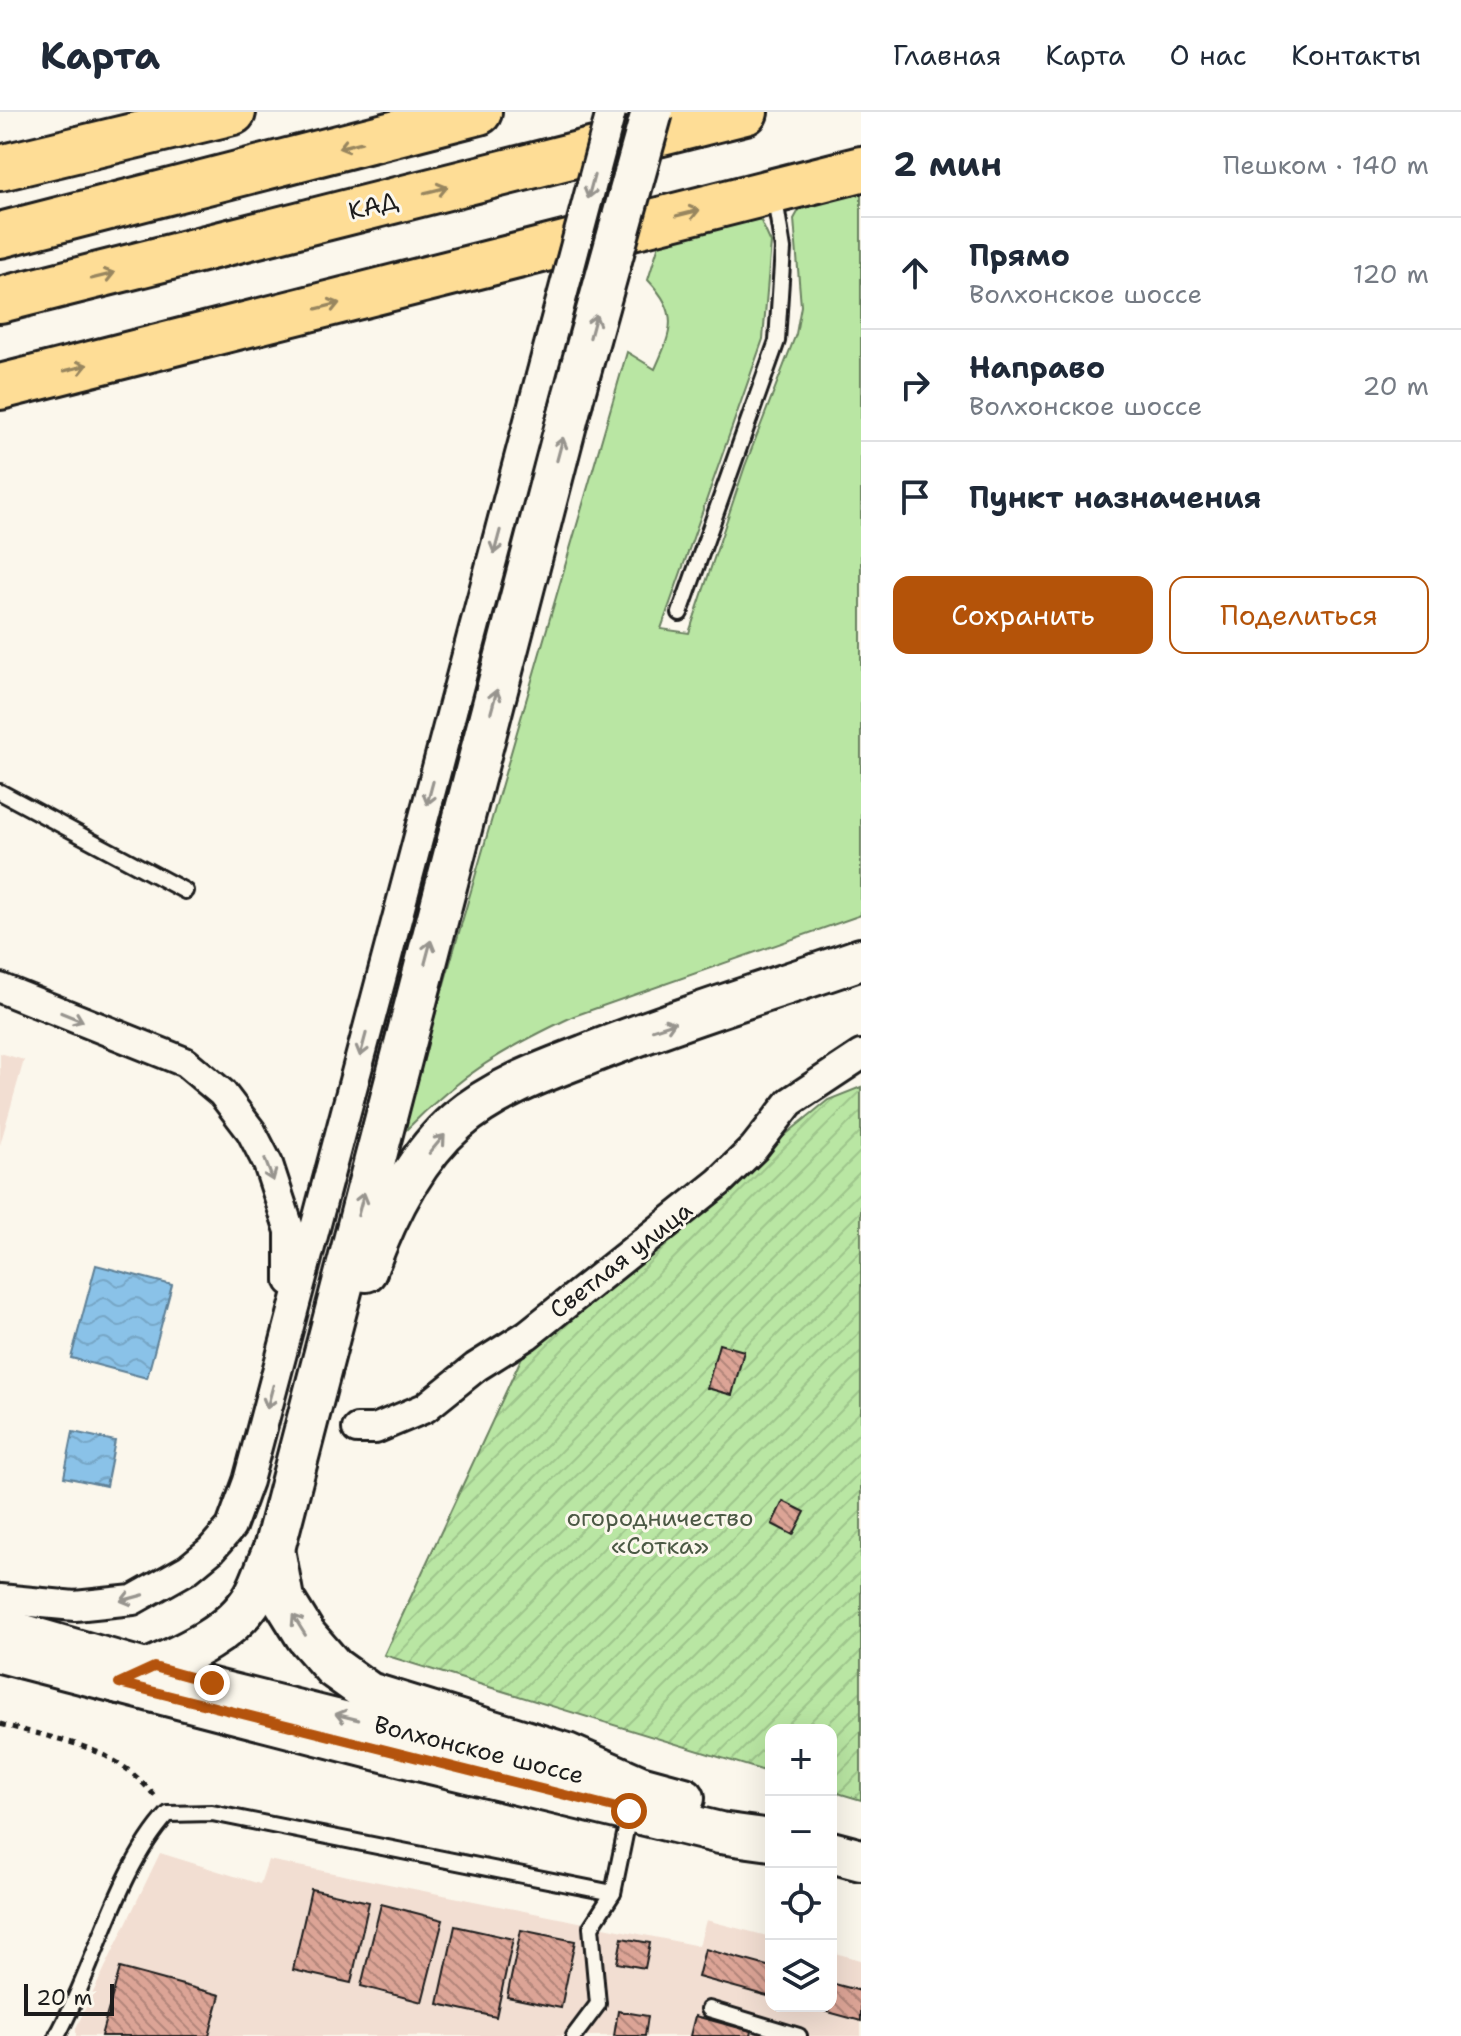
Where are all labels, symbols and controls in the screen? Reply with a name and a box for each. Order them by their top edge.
text: Карта [40,30,160,81]
text: Главная [893,36,1001,74]
text: Карта [1045,36,1125,74]
text: О нас [1169,36,1247,74]
text: Контакты [1291,36,1421,74]
one-way arrow [337,139,363,154]
text: 2 мин [893,141,1002,187]
text: Пешком · 140 m [1223,147,1429,182]
one-way arrow [583,174,598,200]
one-way arrow [423,182,449,197]
street label: КАД [345,184,401,228]
one-way arrow [675,205,701,220]
text: Прямо [969,235,1070,276]
icon: ahead [893,251,937,295]
text: 120 m [1353,256,1429,291]
one-way arrow [90,267,116,282]
text: Волхонское шоссе [969,276,1202,311]
one-way arrow [315,297,341,312]
one-way arrow [586,314,601,340]
text: Направо [969,347,1105,388]
one-way arrow [62,360,88,375]
icon: right [893,363,937,407]
text: 20 m [1362,368,1429,403]
text: Волхонское шоссе [969,388,1202,423]
one-way arrow [553,437,568,463]
icon: arrive [893,475,937,519]
text: Пункт назначения [969,477,1261,518]
one-way arrow [488,529,503,555]
button: Сохранить [893,576,1153,654]
button: Поделиться [1169,576,1429,654]
one-way arrow [487,688,502,714]
one-way arrow [422,780,437,806]
one-way arrow [421,940,436,966]
one-way arrow [59,1011,84,1025]
one-way arrow [652,1018,677,1033]
one-way arrow [355,1031,370,1057]
one-way arrow [428,1135,446,1155]
one-way arrow [263,1157,277,1182]
one-way arrow [355,1191,370,1217]
street label: Светлая улица [543,1194,699,1326]
one-way arrow [262,1384,277,1410]
park label: огородничество «Сотка» [567,1502,753,1562]
one-way arrow [119,1591,145,1606]
one-way arrow [290,1614,306,1637]
route end [194,1665,230,1701]
street label: Волхонское шоссе [371,1708,587,1792]
one-way arrow [334,1709,360,1724]
map controls [765,1724,837,2012]
button: + [765,1724,837,1796]
route start [611,1793,647,1829]
button: − [765,1796,837,1868]
button: locate [765,1868,837,1940]
button: layers [765,1940,837,2012]
scale bar [24,1980,114,2016]
text: 20 m [36,1983,93,2012]

